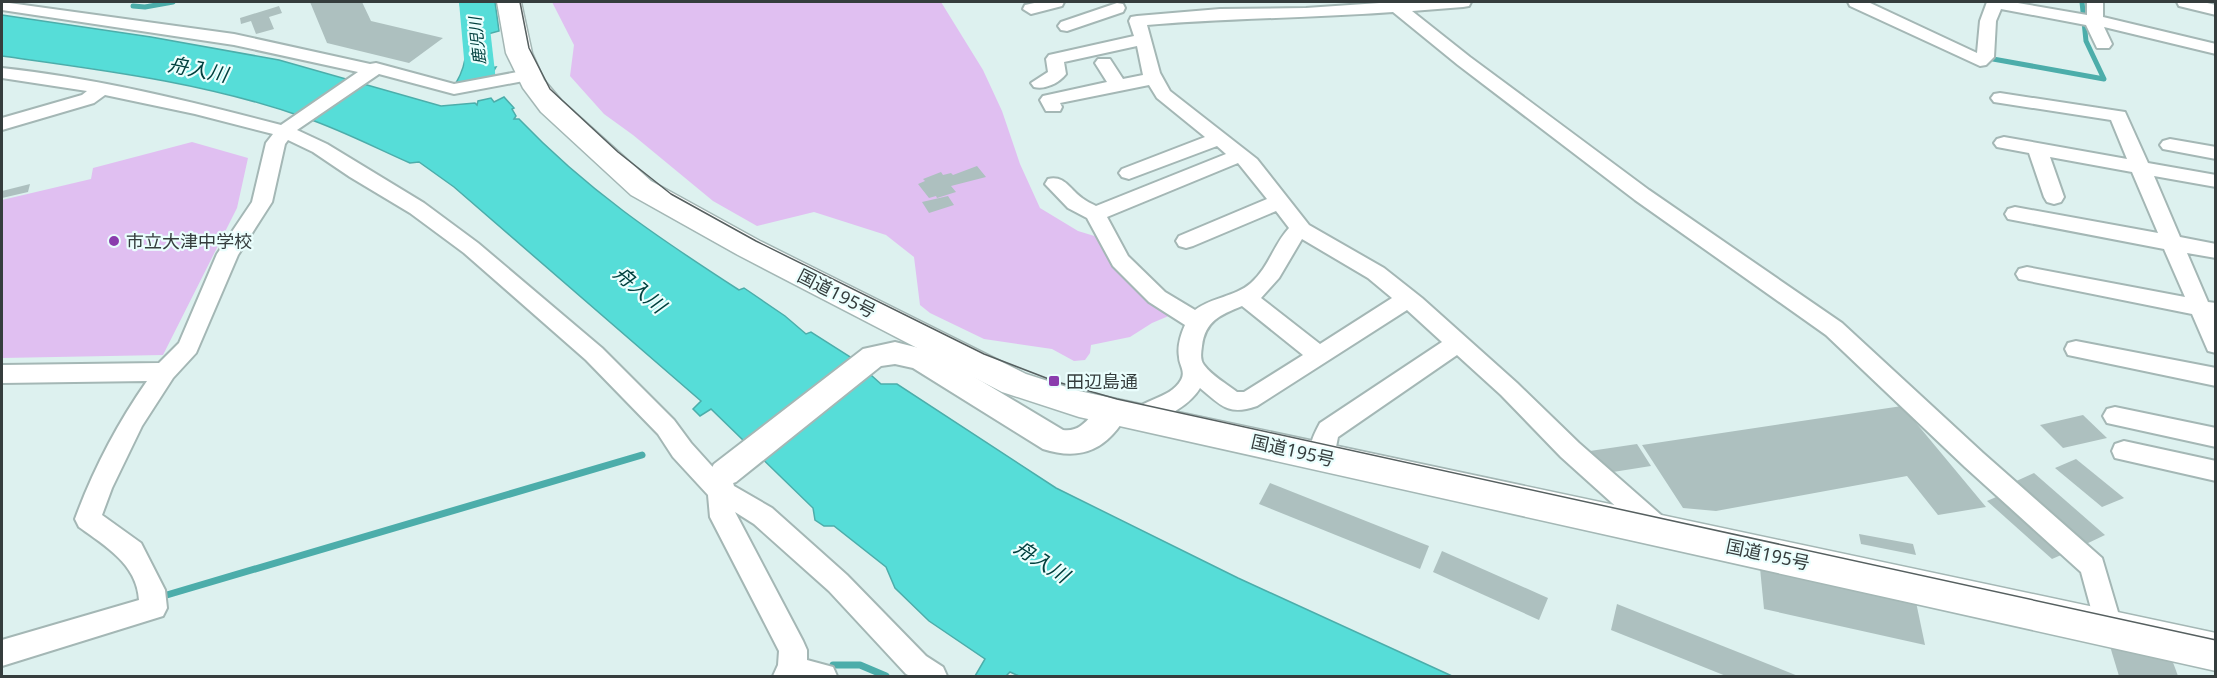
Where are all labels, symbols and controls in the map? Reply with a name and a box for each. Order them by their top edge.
water label: 鹿児川 [463,14,490,66]
water label: 舟入川 [166,50,232,88]
place label: 市立大津中学校 [126,229,252,253]
marker: 市立大津中学校 [107,234,121,248]
water label: 舟入川 [608,259,673,320]
street label: 国道195号 [794,263,880,323]
place label: 田辺島通 [1066,369,1138,393]
marker: 田辺島通 [1047,374,1061,388]
street label: 国道195号 [1249,429,1337,471]
water label: 舟入川 [1009,533,1076,590]
street label: 国道195号 [1724,533,1812,575]

